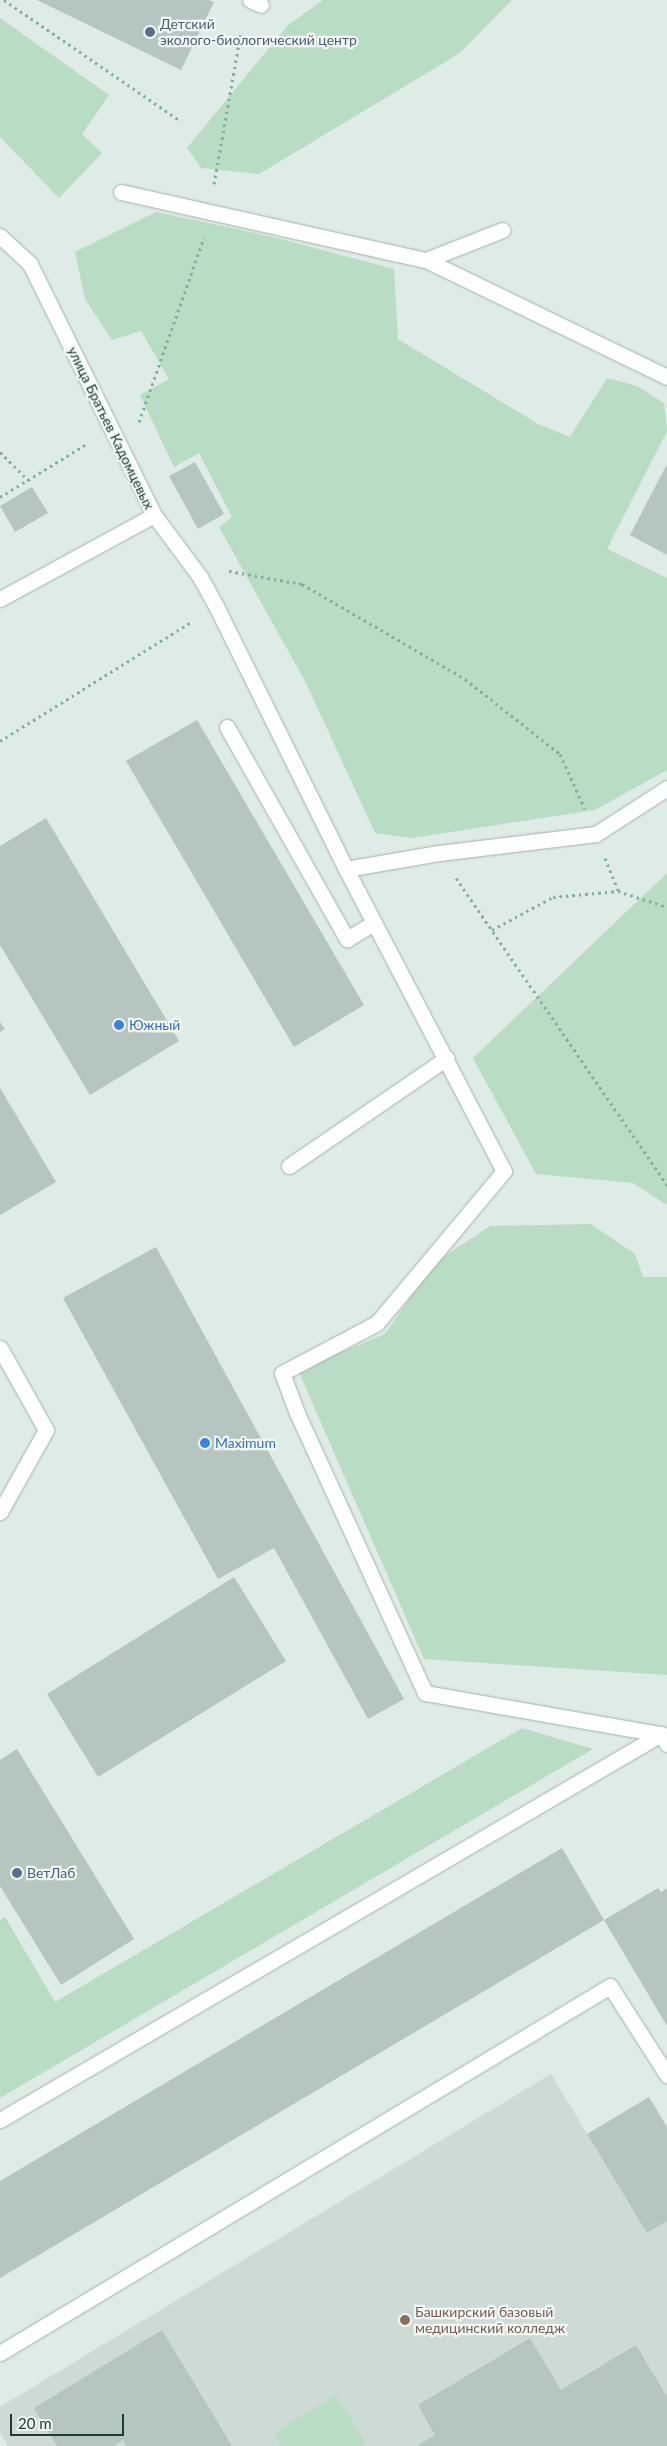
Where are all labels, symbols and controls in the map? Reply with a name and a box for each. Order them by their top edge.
place label: Детский эколого-биологический центр [160,16,357,48]
marker: Детский эколого-биологический центр [144,26,156,38]
street label: улица Братьев Кадомцевых [64,344,158,512]
place label: Южный [129,1017,180,1033]
marker: Южный [113,1019,125,1031]
place label: Maximum [215,1435,276,1451]
marker: Maximum [199,1437,211,1449]
place label: ВетЛаб [27,1865,75,1881]
marker: ВетЛаб [11,1867,23,1879]
place label: Башкирский базовый медицинский колледж [415,2304,565,2336]
marker: Башкирский базовый медицинский колледж [399,2314,411,2326]
scale bar [12,2404,126,2436]
text: 20 m [18,2414,52,2432]

